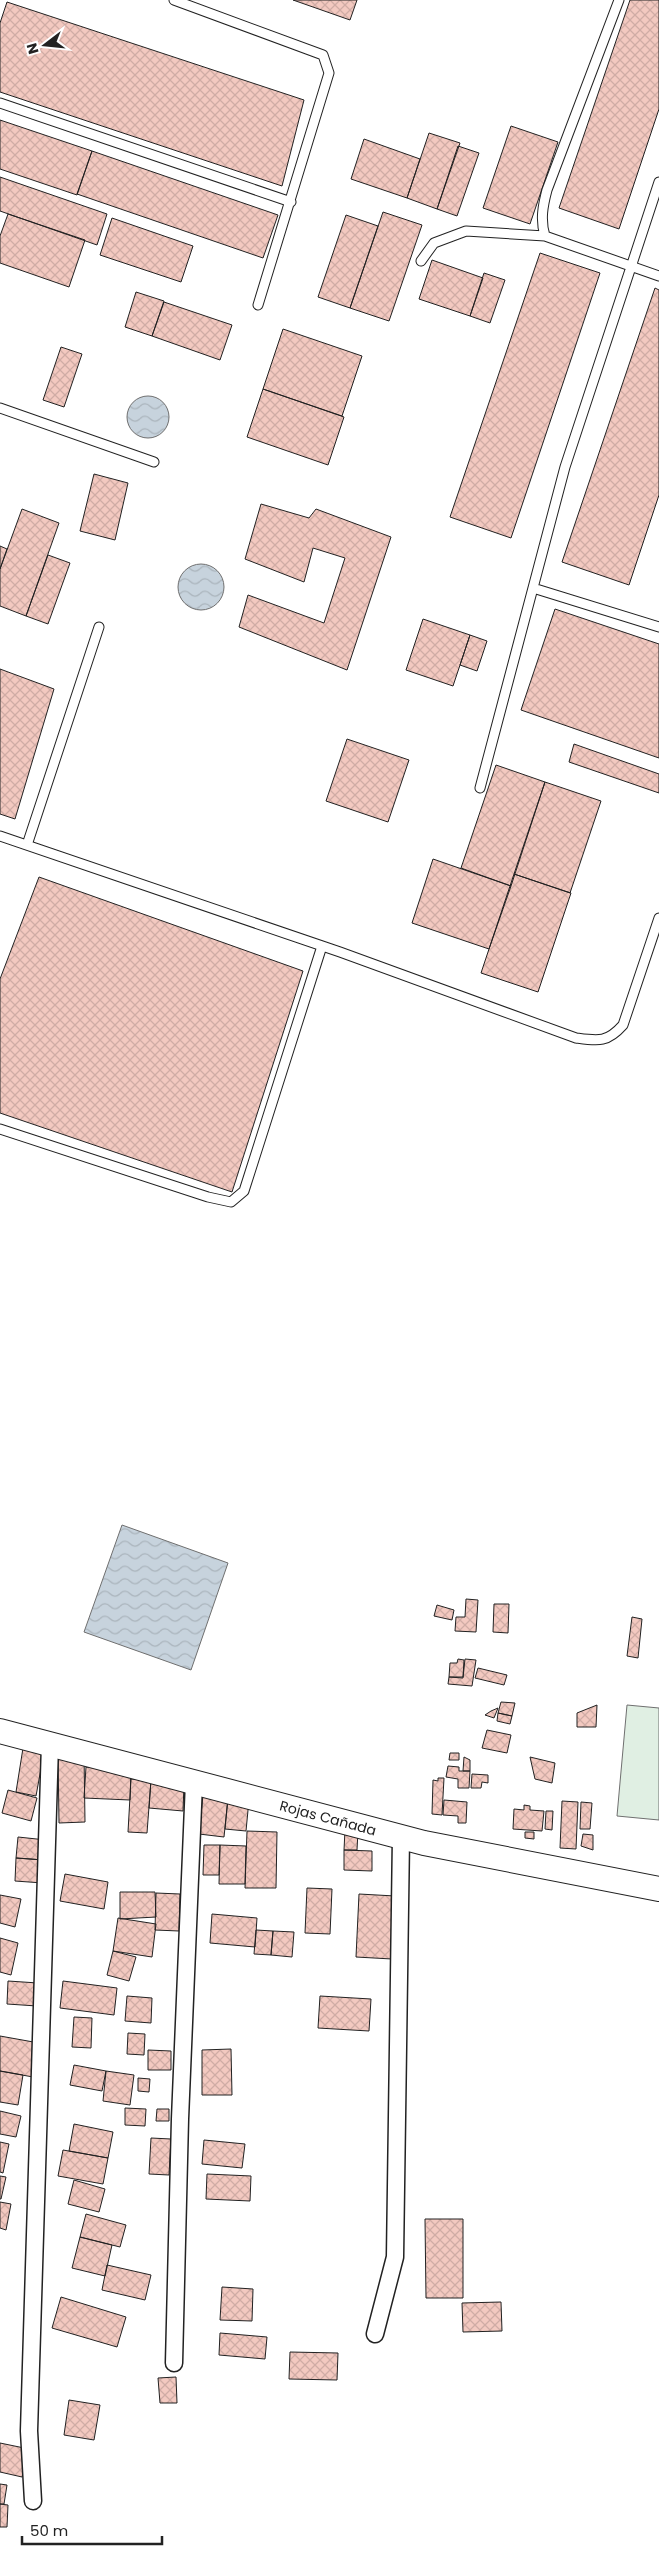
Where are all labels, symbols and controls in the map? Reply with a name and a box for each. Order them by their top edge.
north arrow [20,20,70,70]
text: N [21,41,44,56]
street label: Rojas Cañada [278,1796,378,1840]
scale bar [22,2514,162,2546]
text: 50 m [30,2520,68,2541]

